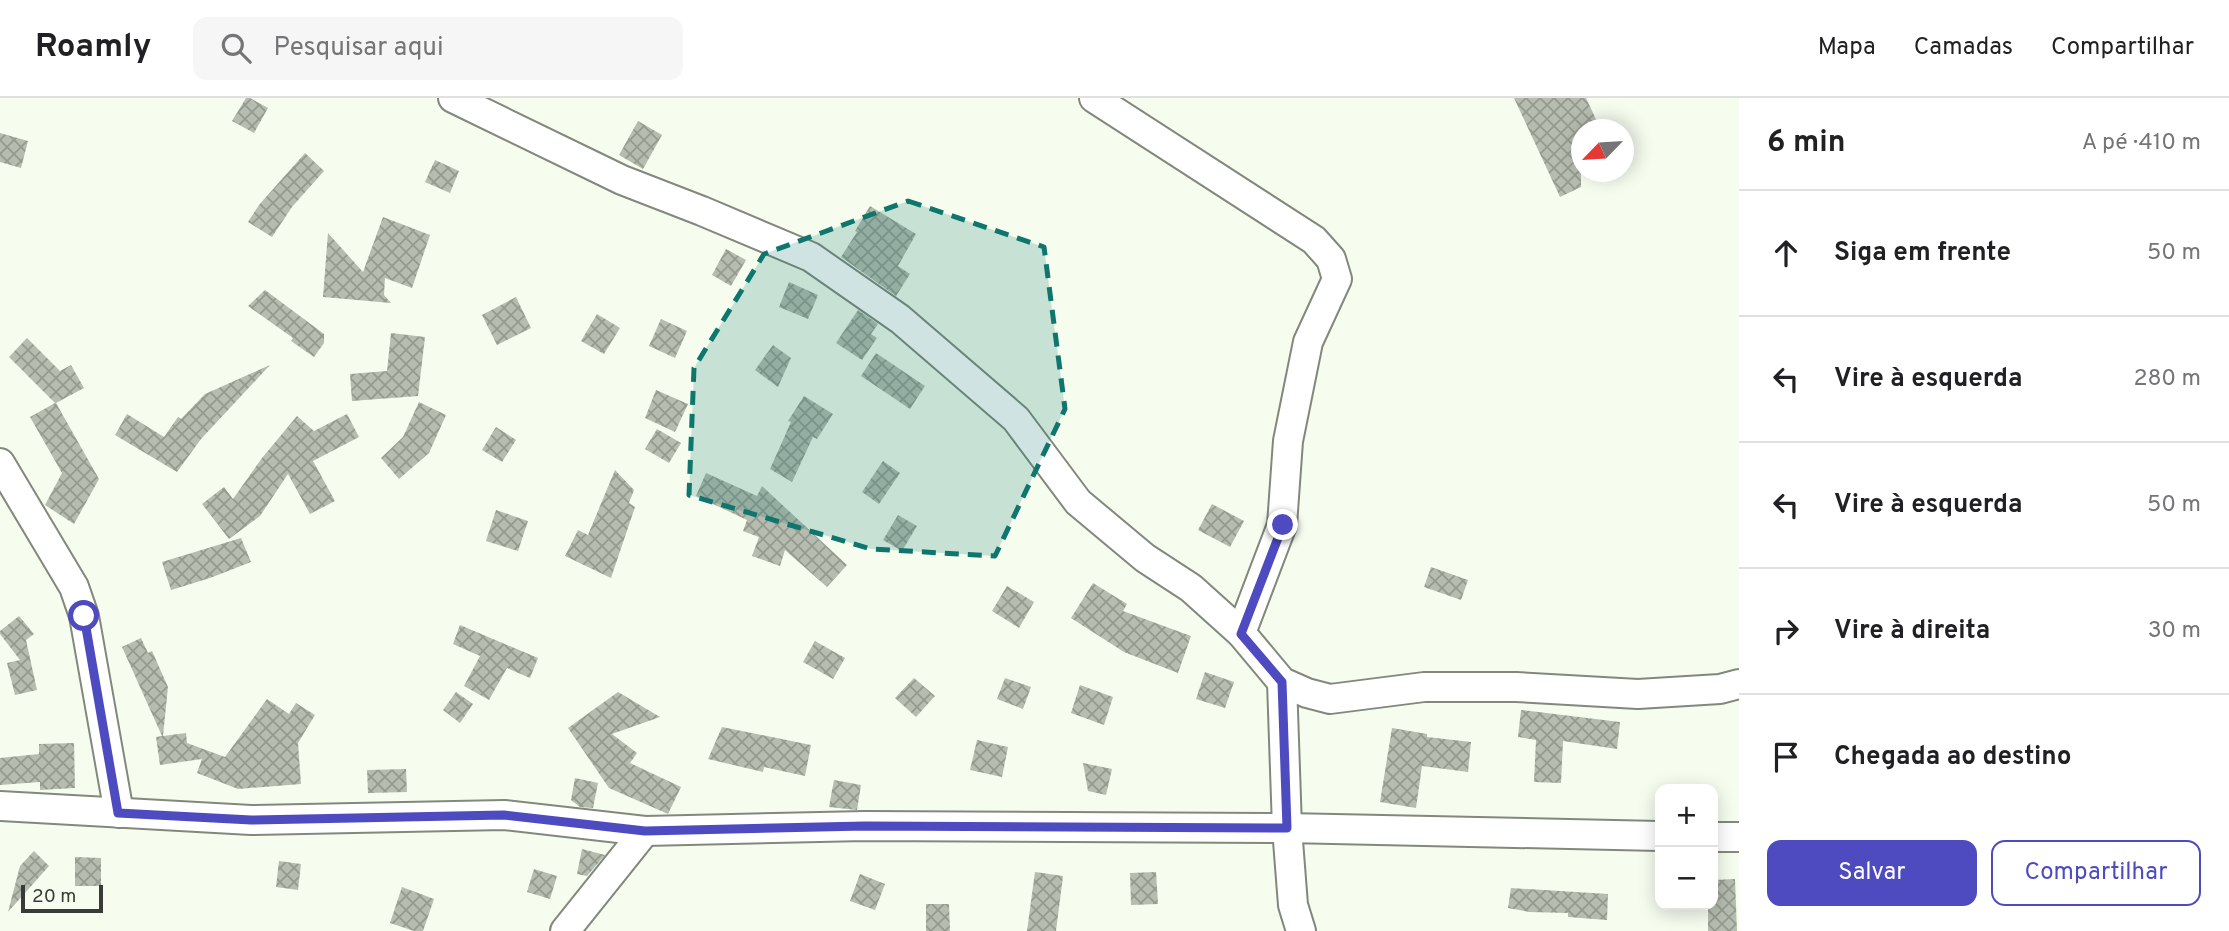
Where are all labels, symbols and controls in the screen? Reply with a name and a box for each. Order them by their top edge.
search box [193,17,683,80]
text: Roamly [35,27,151,69]
icon: search [217,29,255,67]
text: Pesquisar aqui [273,32,444,65]
text: Mapa [1818,33,1876,63]
text: Camadas [1914,33,2013,63]
text: Compartilhar [2051,33,2194,63]
north arrow [1571,119,1634,182]
text: 6 min [1767,125,1845,162]
text: A pé · 410 m [2082,129,2201,158]
icon: ahead [1767,234,1805,272]
text: Siga em frente [1834,237,2011,270]
text: 50 m [2147,239,2201,268]
icon: left [1767,360,1805,398]
text: Vire à esquerda [1834,363,2022,396]
text: 280 m [2133,365,2201,394]
icon: left [1767,486,1805,524]
text: Vire à esquerda [1834,489,2022,522]
text: 50 m [2147,491,2201,520]
route end [1267,509,1298,540]
route start [68,600,99,631]
icon: right [1767,612,1805,650]
text: Vire à direita [1834,615,1990,648]
text: 30 m [2148,617,2201,646]
icon: arrive [1767,738,1805,776]
text: Chegada ao destino [1834,741,2071,774]
map controls [1655,784,1718,910]
button: + [1655,784,1718,847]
button: Salvar [1767,840,1977,906]
button: Compartilhar [1991,840,2201,906]
button: − [1655,847,1718,910]
scale bar [21,882,103,914]
text: 20 m [32,885,76,909]

